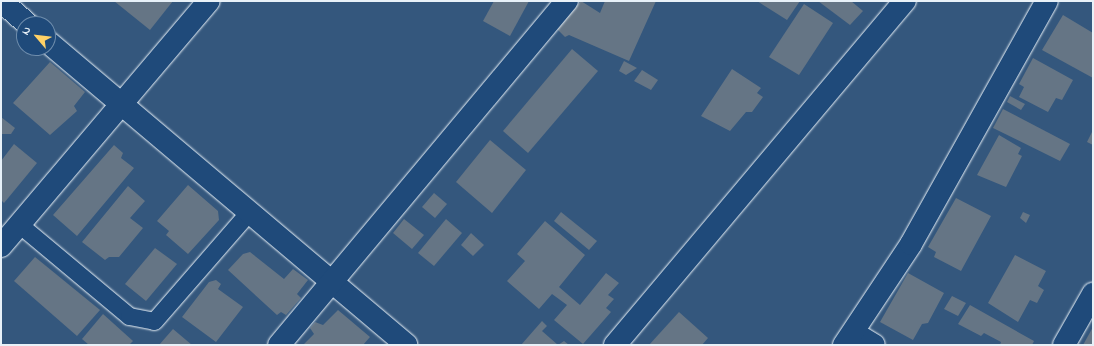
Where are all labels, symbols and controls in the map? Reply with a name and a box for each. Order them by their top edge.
north arrow [16,16,56,56]
text: N [17,24,35,38]

